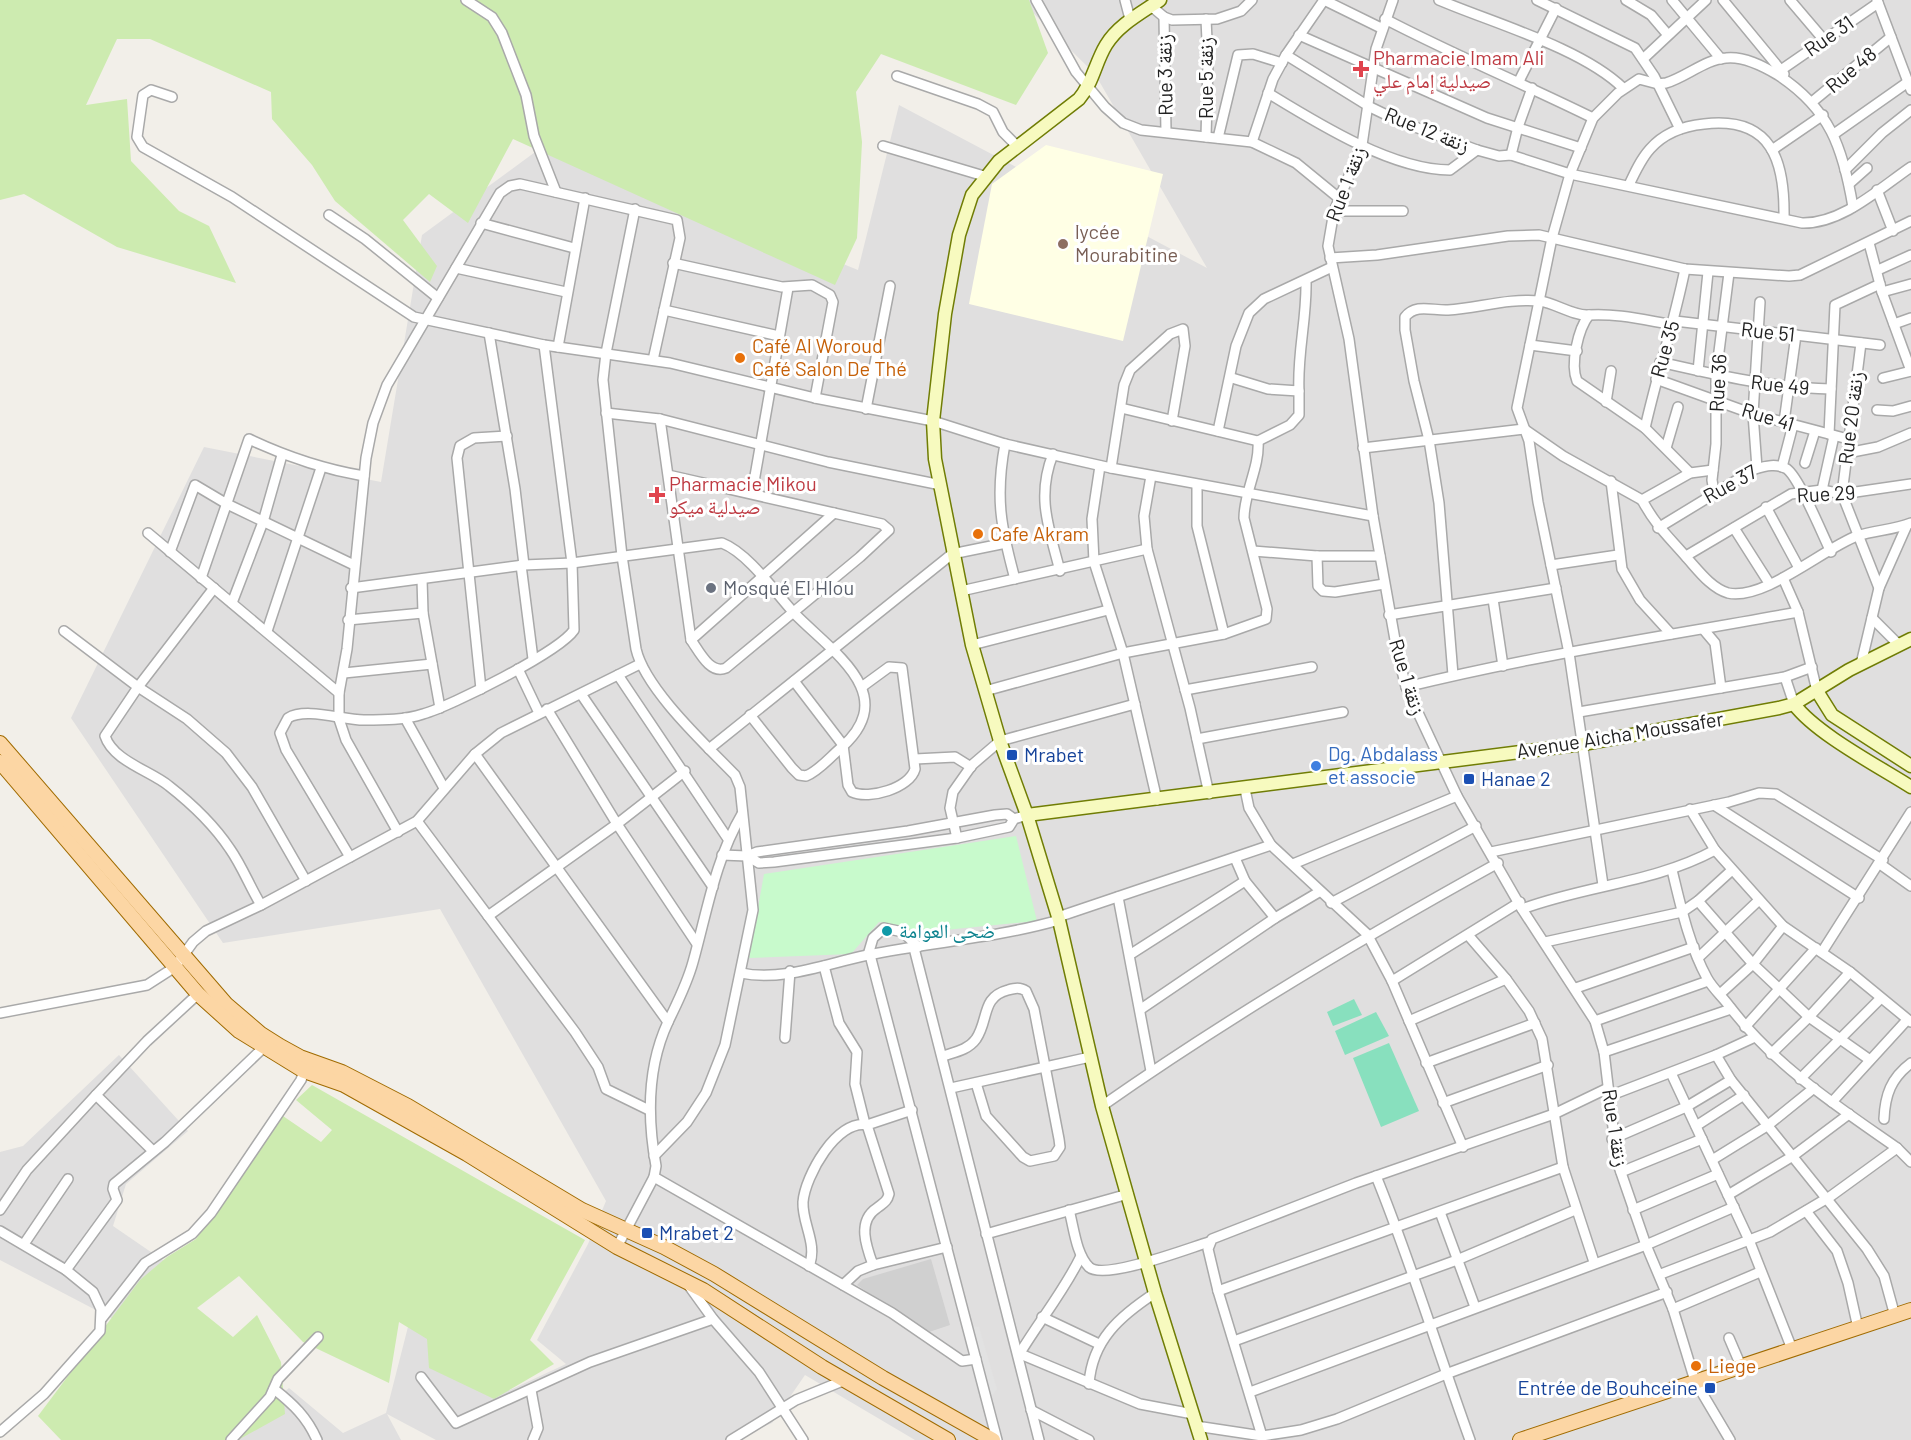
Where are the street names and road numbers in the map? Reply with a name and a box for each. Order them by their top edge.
street label: Rue 31 [1799,10,1858,61]
street label: Rue 3 زنقة [1151,34,1177,116]
street label: Rue 5 زنقة [1193,37,1217,119]
street label: Rue 48 [1820,41,1881,97]
street label: Rue 12 زنقة [1381,101,1473,157]
street label: Rue 1 زنقة [1320,143,1370,225]
street label: Rue 51 [1740,316,1796,346]
street label: Rue 35 [1644,317,1684,380]
street label: Rue 36 [1703,353,1731,413]
street label: Rue 49 [1749,369,1811,399]
street label: Rue 20 زنقة [1832,370,1868,466]
street label: Rue 41 [1739,397,1798,435]
street label: Rue 37 [1699,458,1761,508]
street label: Rue 29 [1796,479,1856,507]
street label: Rue 1 زنقة [1385,636,1431,718]
street label: Avenue Aicha Moussafer [1515,706,1725,762]
street label: Rue 1 زنقة [1598,1087,1634,1169]

